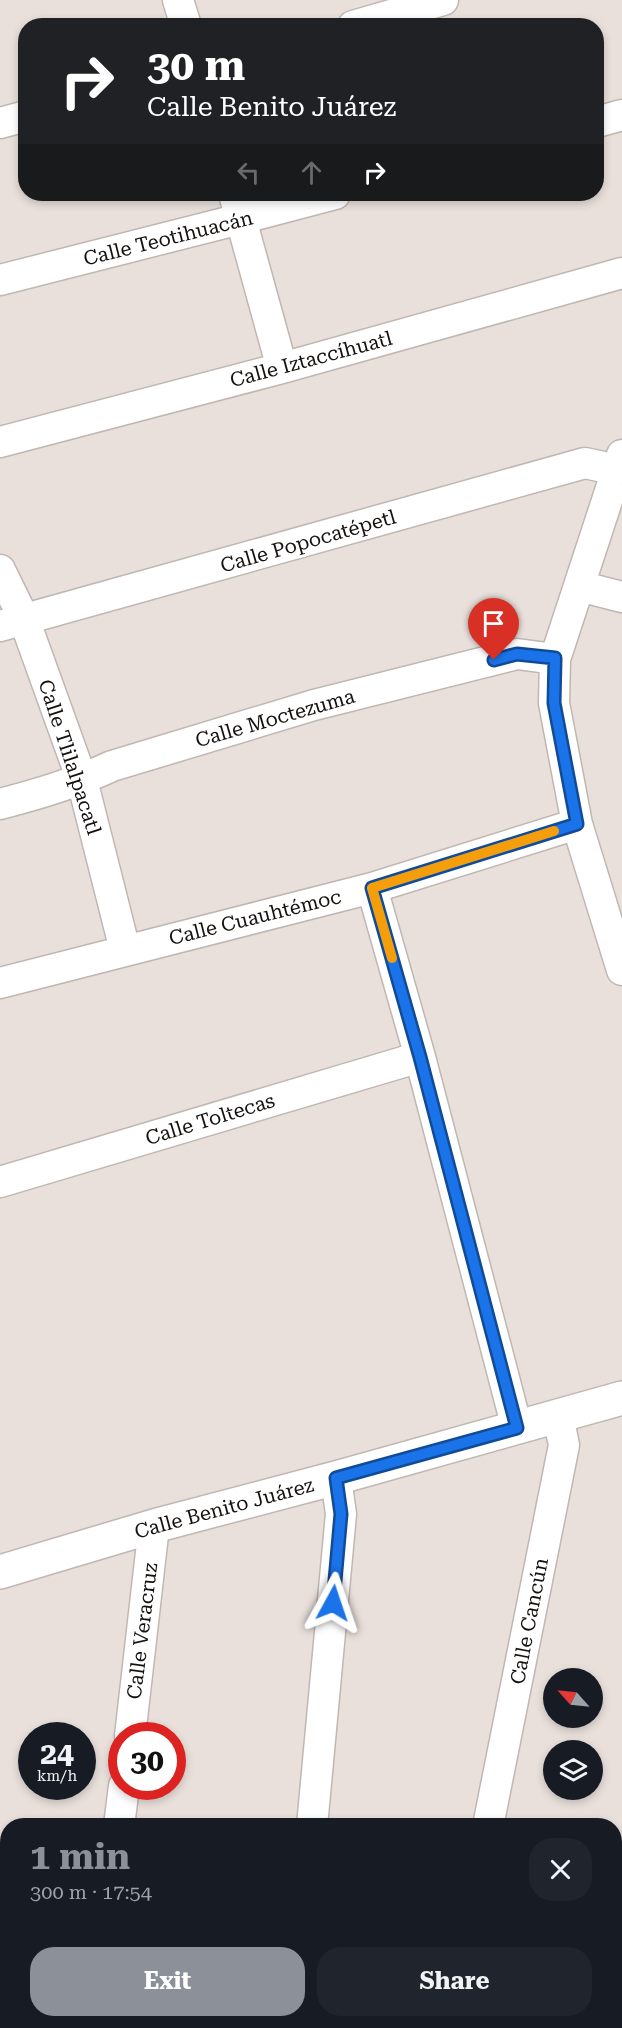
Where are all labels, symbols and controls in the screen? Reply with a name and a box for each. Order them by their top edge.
text: 30 m [147,41,245,90]
icon: right [48,42,126,120]
text: Calle Benito Juárez [147,91,396,123]
icon: left [232,156,265,189]
icon: ahead [295,156,328,189]
icon: right [358,156,391,189]
street label: Calle Teotihuacán [81,205,255,271]
street label: Calle Iztaccíhuatl [227,326,395,392]
street label: Calle Popocatépetl [218,504,398,578]
pin [468,598,519,660]
icon: arrive [477,607,510,640]
street label: Calle Tlilalpacatl [34,676,106,838]
street label: Calle Moctezuma [192,684,358,752]
street label: Calle Cuauhtémoc [166,884,344,950]
street label: Calle Toltecas [142,1088,278,1150]
street label: Calle Benito Juárez [132,1473,316,1543]
street label: Calle Cancún [505,1556,553,1686]
street label: Calle Veracruz [122,1561,162,1701]
position arrow [301,1571,365,1635]
north arrow [543,1668,603,1728]
map controls [543,1668,603,1800]
speed limit sign: 30 [108,1722,186,1800]
text: 24 [40,1736,74,1771]
button: layers [543,1740,603,1800]
text: km/h [37,1767,77,1785]
text: 1 min [30,1836,130,1878]
button: close [529,1838,592,1901]
text: 300 m · 17:54 [30,1880,152,1904]
button: Exit [30,1947,305,2016]
button: Share [317,1947,592,2016]

